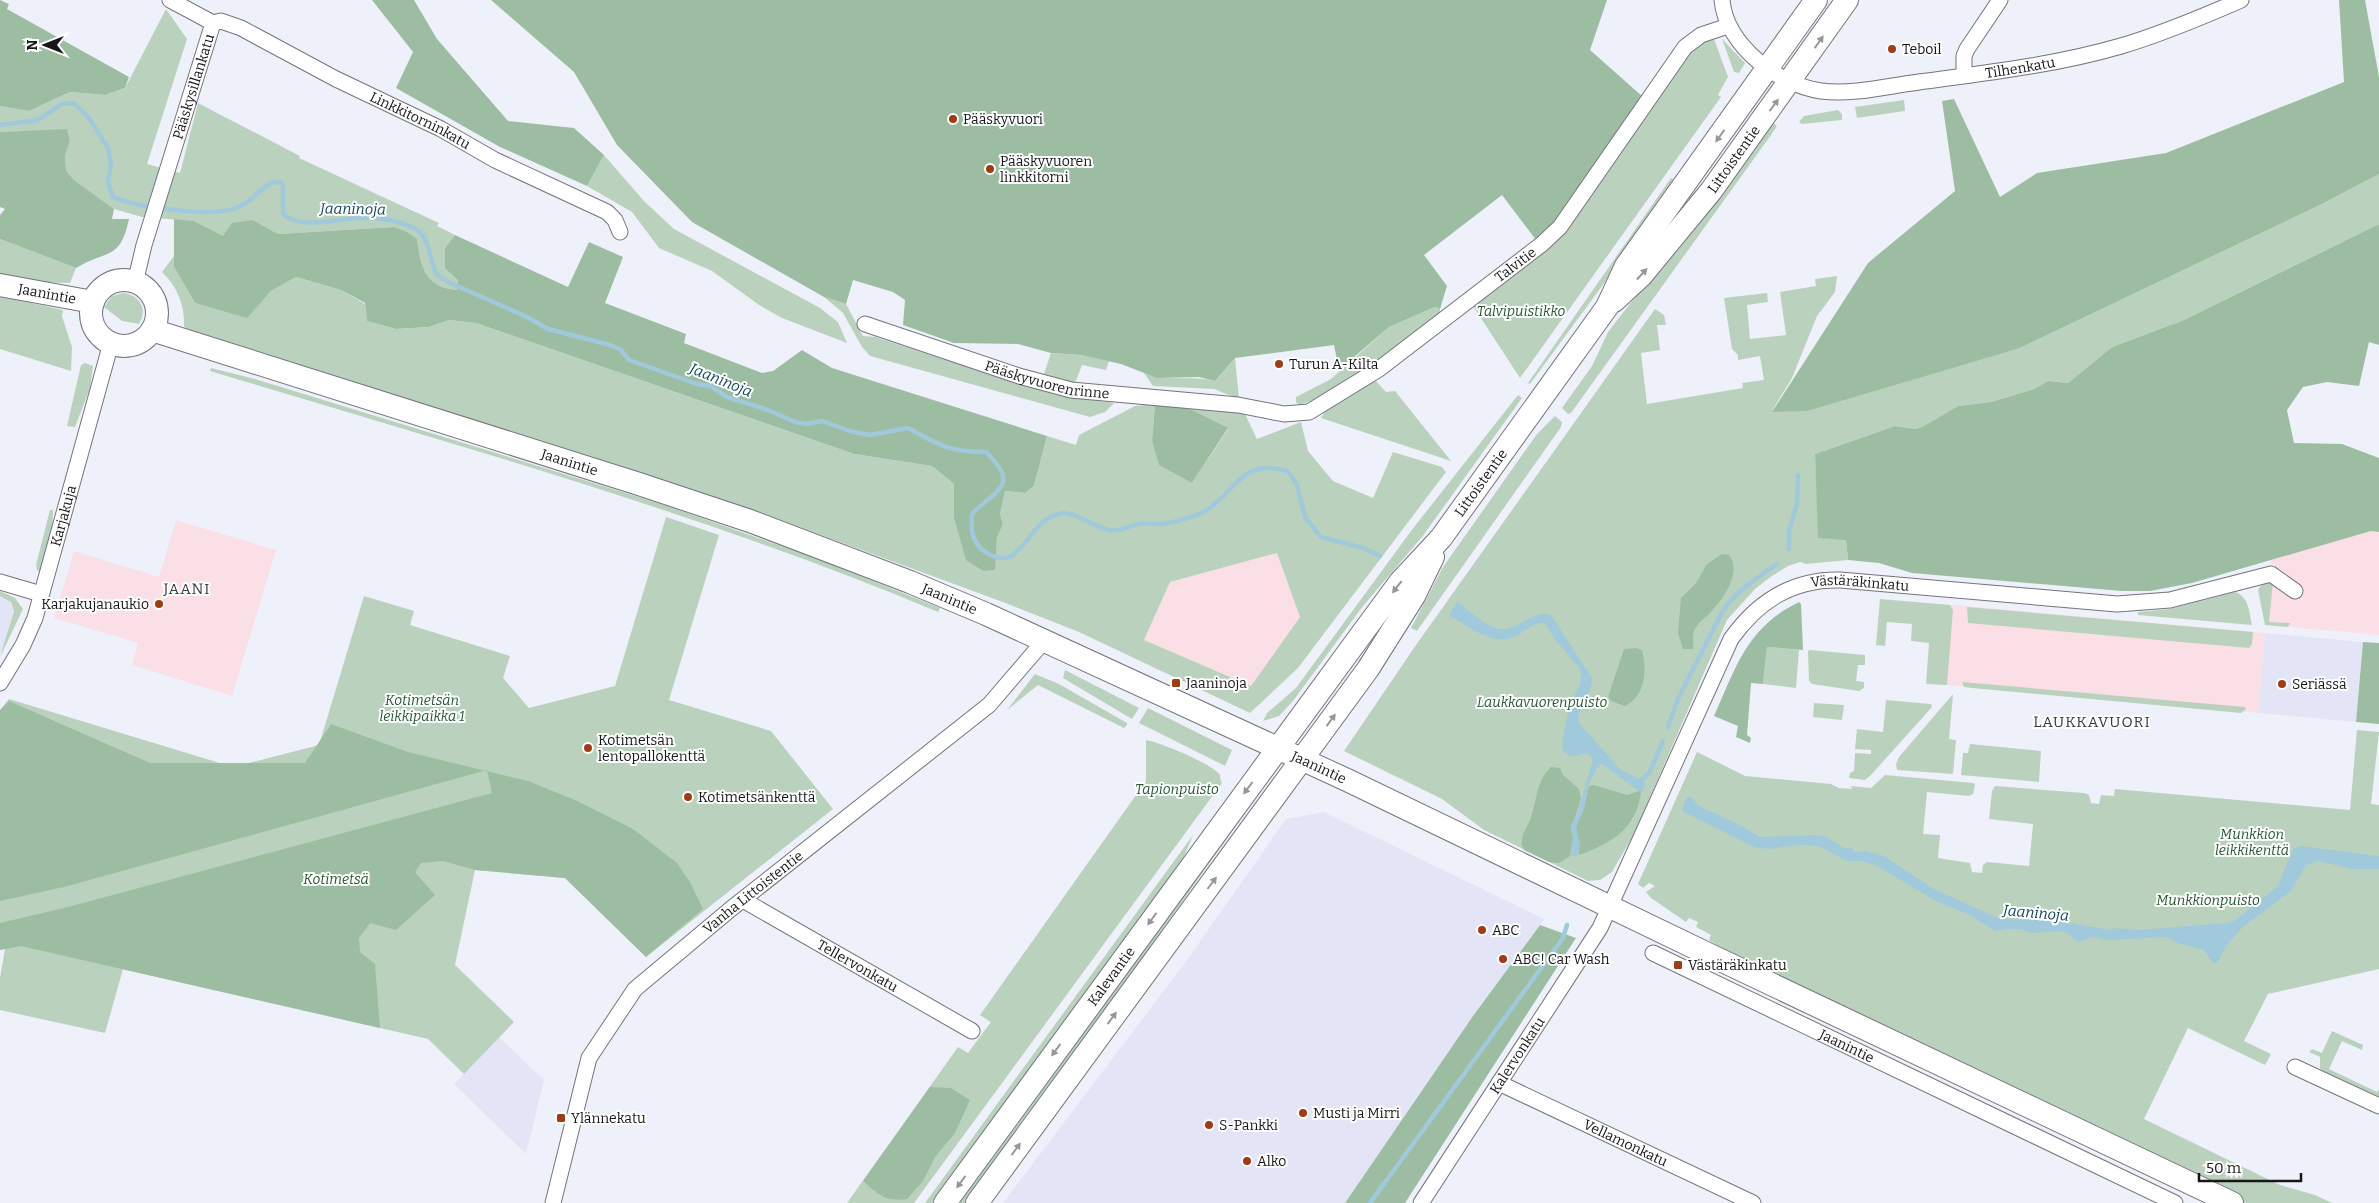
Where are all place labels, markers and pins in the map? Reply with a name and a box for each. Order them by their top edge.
place label: Teboil [1902,41,1942,58]
marker: Teboil [1886,43,1898,55]
place label: Pääskyvuori [963,111,1043,128]
marker: Pääskyvuori [947,113,959,125]
place label: Pääskyvuoren linkkitorni [1000,153,1092,186]
marker: Pääskyvuoren linkkitorni [984,163,996,175]
place label: Turun A-Kilta [1289,356,1379,373]
marker: Turun A-Kilta [1273,358,1285,370]
place label: Karjakujanaukio [41,596,149,613]
marker: Karjakujanaukio [153,598,165,610]
place label: Jaaninoja [1185,675,1247,692]
place label: Seriässä [2292,676,2347,693]
marker: Jaaninoja [1170,677,1182,689]
marker: Seriässä [2276,678,2288,690]
place label: Kotimetsän lentopallokenttä [598,732,706,765]
marker: Kotimetsän lentopallokenttä [582,742,594,754]
place label: Kotimetsänkenttä [698,789,816,806]
marker: Kotimetsänkenttä [682,791,694,803]
place label: ABC [1492,922,1519,939]
marker: ABC [1476,924,1488,936]
place label: ABC! Car Wash [1513,951,1610,968]
marker: ABC! Car Wash [1497,953,1509,965]
place label: Västäräkinkatu [1688,957,1787,974]
marker: Västäräkinkatu [1672,959,1684,971]
place label: Musti ja Mirri [1313,1105,1400,1122]
marker: Musti ja Mirri [1297,1107,1309,1119]
place label: Ylännekatu [571,1110,646,1127]
marker: Ylännekatu [555,1112,567,1124]
place label: S-Pankki [1219,1117,1278,1134]
marker: S-Pankki [1203,1119,1215,1131]
place label: Alko [1257,1153,1286,1170]
marker: Alko [1241,1155,1253,1167]

